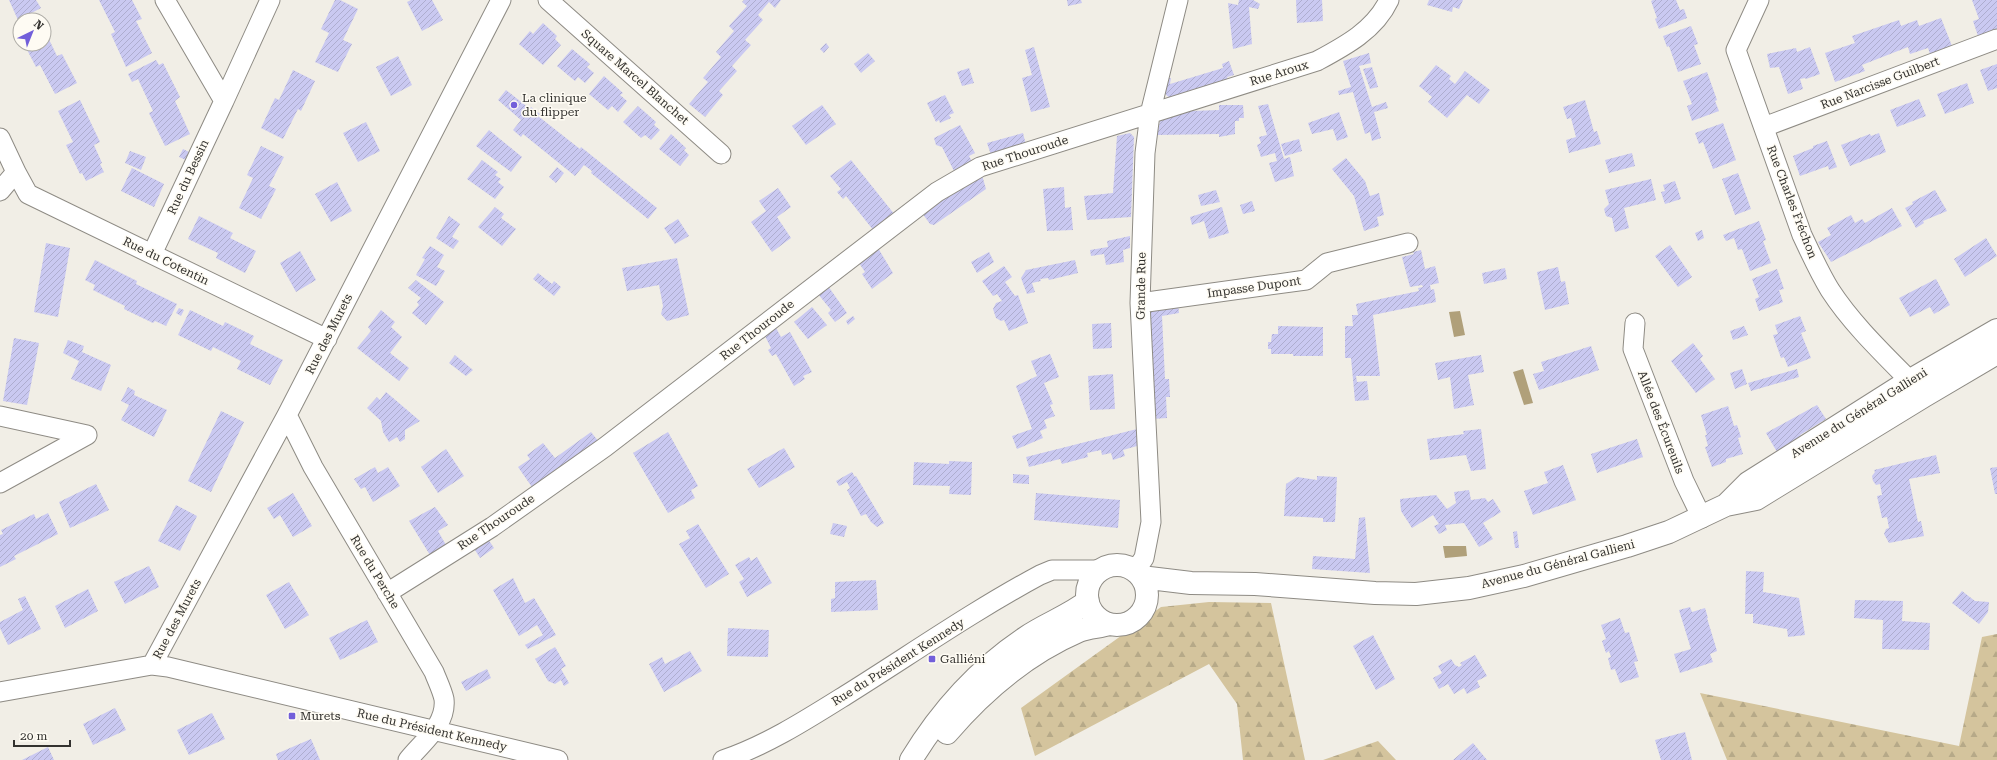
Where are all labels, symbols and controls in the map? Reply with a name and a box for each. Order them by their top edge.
north arrow [12,12,52,52]
text: N [31,17,46,33]
street label: Square Marcel Blanchet [578,27,692,128]
street label: Rue Narcisse Guilbert [1819,54,1942,112]
street label: Rue Aroux [1248,57,1310,89]
place label: La clinique du flipper [522,91,587,119]
marker: La clinique du flipper [509,100,519,110]
street label: Rue Thouroude [980,132,1070,174]
street label: Rue du Bessin [165,137,212,217]
street label: Rue Charles Fréchon [1764,143,1820,261]
street label: Rue du Cotentin [121,234,212,288]
street label: Grande Rue [1133,252,1149,320]
street label: Impasse Dupont [1206,273,1302,301]
street label: Rue des Murets [303,291,355,377]
street label: Rue Thouroude [717,297,797,363]
street label: Avenue du Général Gallieni [1788,365,1930,461]
street label: Allée des Écureuils [1635,368,1687,476]
street label: Rue Thouroude [455,491,537,553]
street label: Rue du Perche [348,533,403,612]
street label: Avenue du Général Gallieni [1480,537,1636,591]
street label: Rue des Murets [150,576,204,661]
street label: Rue du Président Kennedy [829,615,968,709]
place label: Galliéni [940,652,986,666]
marker: Galliéni [927,654,937,664]
street label: Rue du Président Kennedy [356,706,509,754]
place label: Murets [300,709,341,723]
marker: Murets [287,711,297,721]
scale bar [14,722,70,748]
text: 20 m [20,729,47,743]

